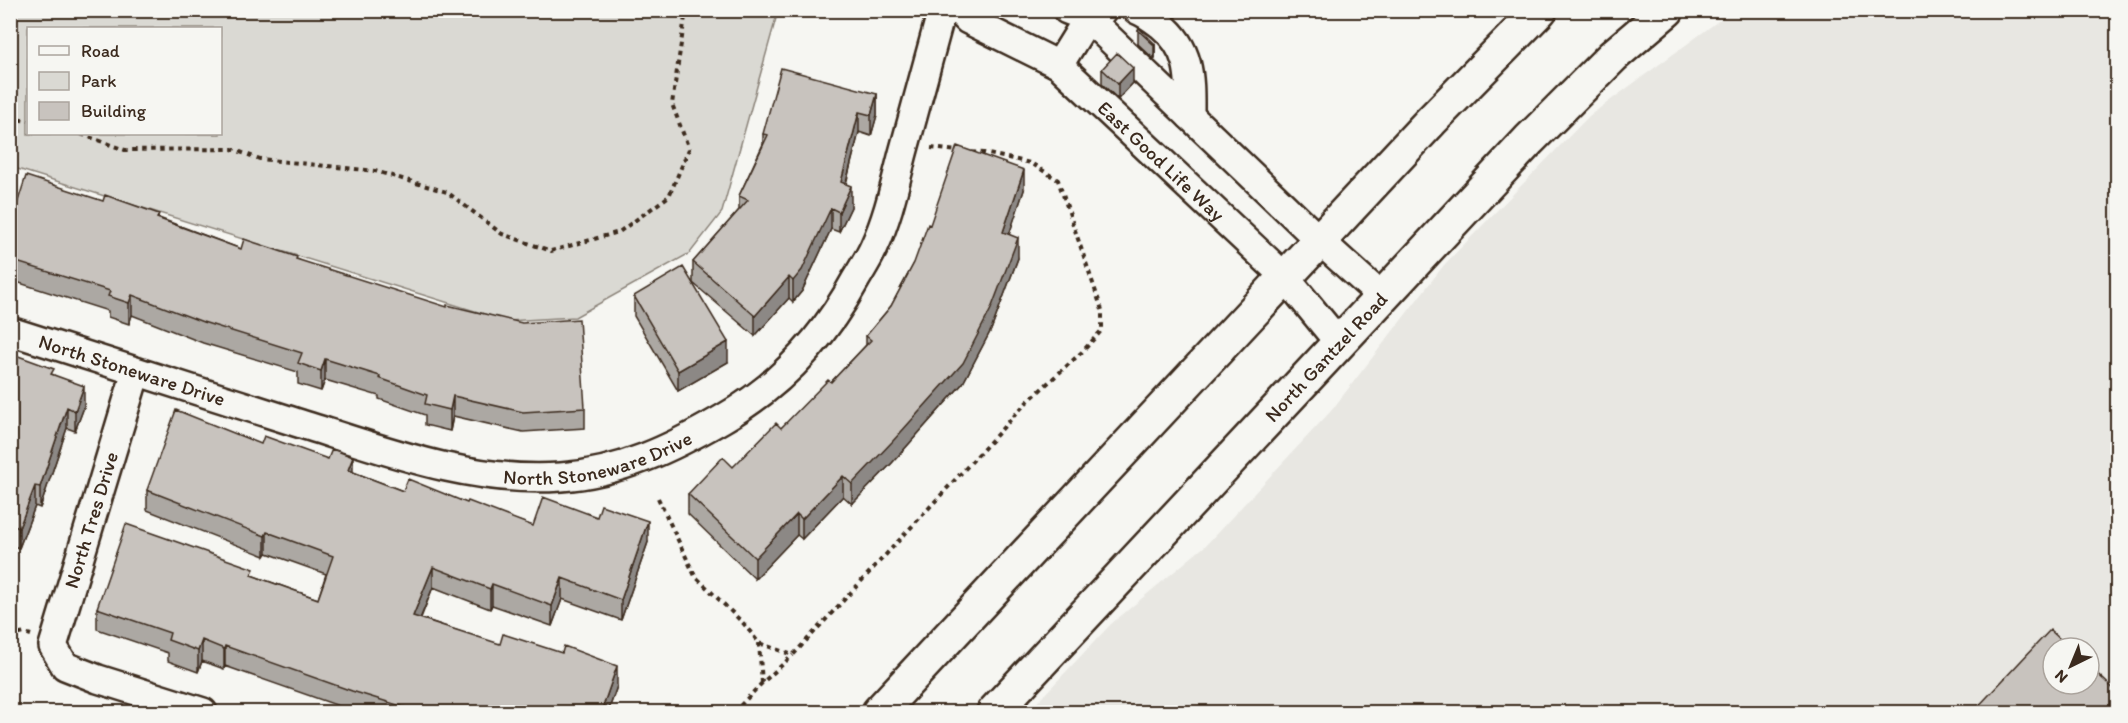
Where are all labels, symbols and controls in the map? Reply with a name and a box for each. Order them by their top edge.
legend [27,27,222,135]
text: Road [81,40,120,62]
text: Park [81,70,116,92]
street label: East Good Life Way [1093,96,1230,227]
text: Building [81,100,147,122]
street label: North Gantzel Road [1260,287,1393,427]
street label: North Stoneware Drive [36,329,228,411]
street label: North Stoneware Drive [502,426,696,490]
street label: North Tres Drive [59,449,123,591]
north arrow [2041,636,2101,696]
text: N [2051,666,2072,687]

